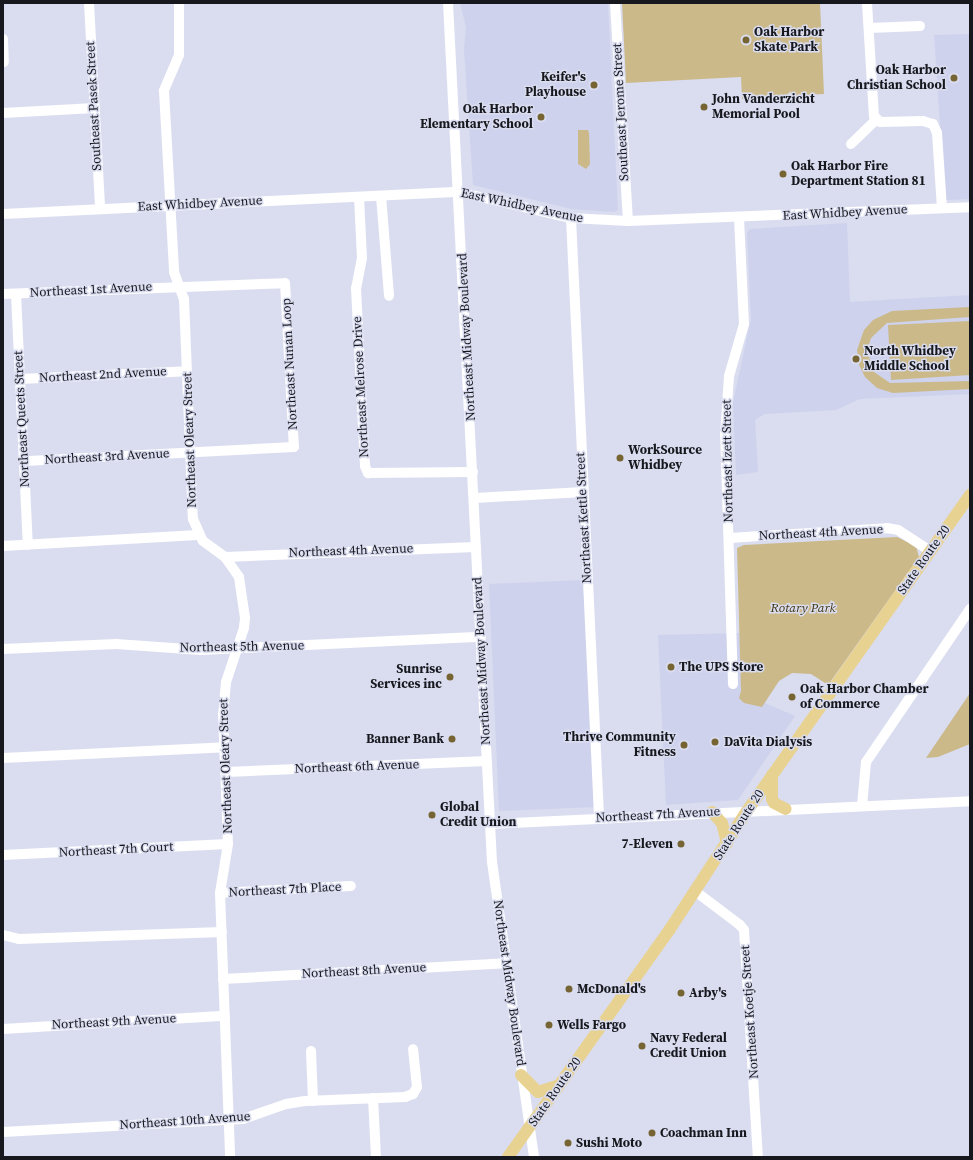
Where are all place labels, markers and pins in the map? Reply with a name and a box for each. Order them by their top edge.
place label: Oak Harbor Skate Park [754,25,824,56]
marker: Oak Harbor Skate Park [741,35,751,45]
place label: Oak Harbor Christian School [847,63,946,94]
place label: Keifer's Playhouse [525,70,586,101]
marker: Oak Harbor Christian School [949,73,959,83]
marker: Keifer's Playhouse [589,80,599,90]
place label: John Vanderzicht Memorial Pool [712,92,815,123]
place label: Oak Harbor Elementary School [420,102,533,133]
marker: John Vanderzicht Memorial Pool [699,102,709,112]
marker: Oak Harbor Elementary School [536,112,546,122]
place label: Oak Harbor Fire Department Station 81 [791,159,926,190]
marker: Oak Harbor Fire Department Station 81 [778,169,788,179]
place label: North Whidbey Middle School [864,344,956,375]
marker: North Whidbey Middle School [851,354,861,364]
place label: WorkSource Whidbey [628,443,702,474]
marker: WorkSource Whidbey [615,453,625,463]
place label: The UPS Store [679,659,763,675]
place label: Sunrise Services inc [370,662,442,693]
marker: The UPS Store [666,662,676,672]
marker: Sunrise Services inc [445,672,455,682]
place label: Oak Harbor Chamber of Commerce [800,682,929,713]
marker: Oak Harbor Chamber of Commerce [787,692,797,702]
place label: Thrive Community Fitness [563,730,676,761]
place label: Banner Bank [366,731,444,747]
marker: Banner Bank [447,734,457,744]
place label: DaVita Dialysis [724,734,812,750]
marker: DaVita Dialysis [709,736,721,748]
marker: Thrive Community Fitness [679,740,689,750]
place label: Global Credit Union [440,800,517,831]
marker: Global Credit Union [427,810,437,820]
place label: 7-Eleven [622,836,673,852]
marker: 7-Eleven [676,839,686,849]
place label: McDonald's [577,981,646,997]
marker: McDonald's [564,984,574,994]
place label: Arby's [689,985,727,1001]
marker: Arby's [676,988,686,998]
place label: Wells Fargo [557,1017,626,1033]
marker: Wells Fargo [544,1020,554,1030]
place label: Navy Federal Credit Union [650,1031,727,1062]
marker: Navy Federal Credit Union [637,1041,647,1051]
place label: Coachman Inn [660,1125,747,1141]
marker: Coachman Inn [647,1128,657,1138]
place label: Sushi Moto [576,1135,642,1151]
marker: Sushi Moto [563,1138,573,1148]

